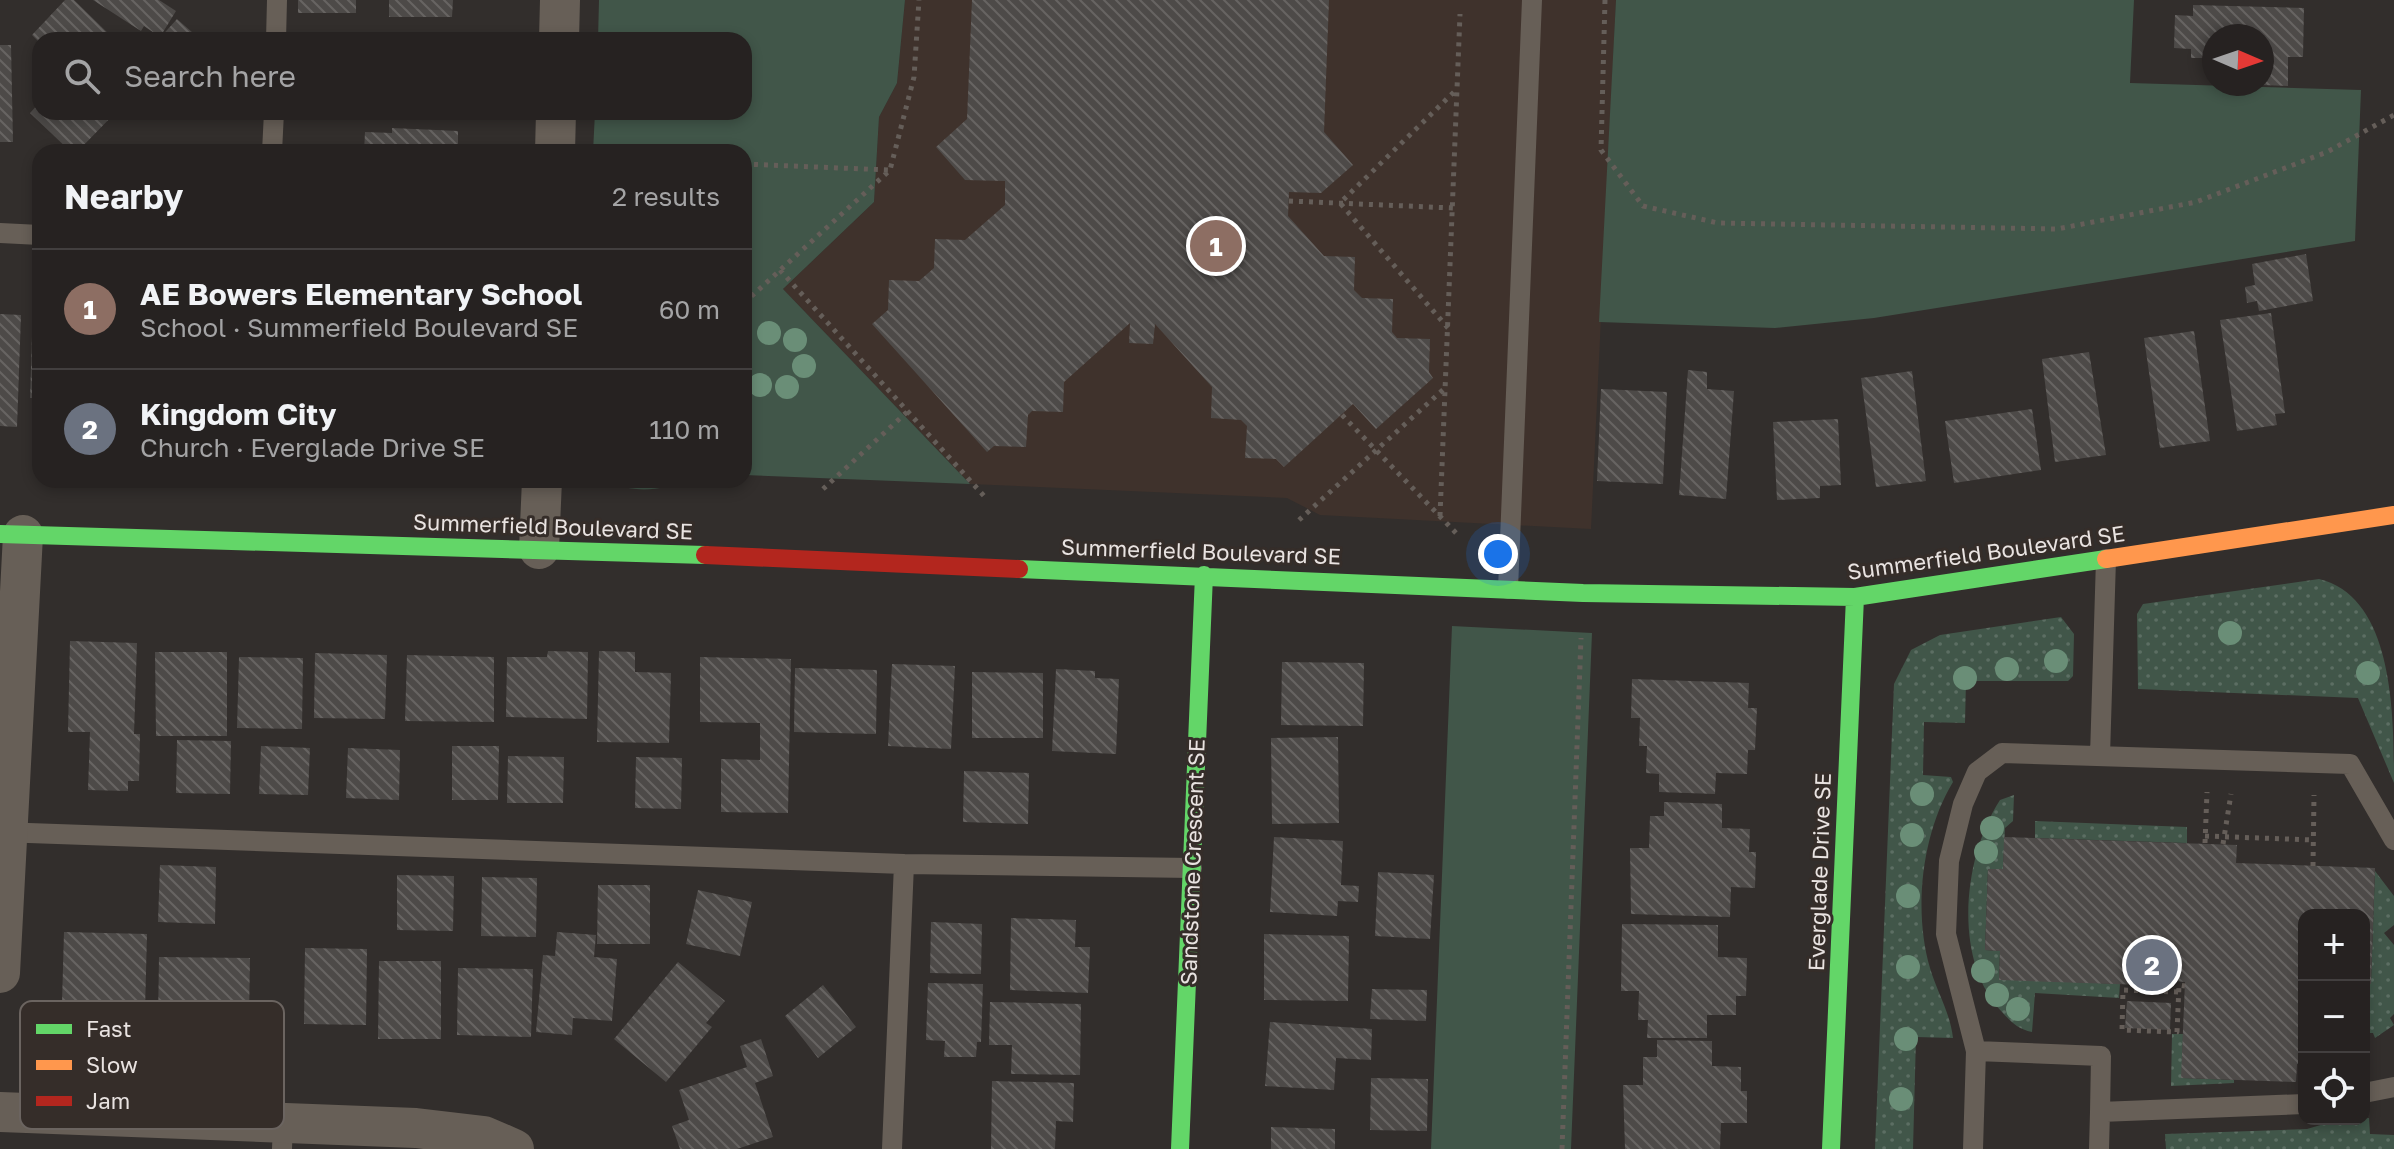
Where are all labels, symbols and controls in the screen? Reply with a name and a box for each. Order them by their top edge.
north arrow [2202,24,2274,96]
search box [32,32,752,120]
icon: search [60,54,104,98]
text: Search here [124,58,296,94]
text: Nearby [64,176,184,216]
text: 2 results [612,181,720,212]
pin: 1 [1190,216,1242,276]
text: AE Bowers Elementary School [140,276,582,312]
text: 1 [83,294,97,325]
text: 60 m [659,294,720,325]
text: School · Summerfield Boulevard SE [140,312,578,343]
text: Kingdom City [140,396,337,432]
text: 2 [82,414,98,445]
text: 110 m [649,414,720,445]
text: Church · Everglade Drive SE [140,432,485,463]
street label: Summerfield Boulevard SE [413,508,693,544]
street label: Summerfield Boulevard SE [1845,519,2127,585]
street label: Summerfield Boulevard SE [1061,533,1341,569]
your location [1478,534,1518,574]
street label: Sandstone Crescent SE [1174,738,1210,986]
street label: Everglade Drive SE [1802,772,1836,972]
map controls [2298,909,2370,1125]
button: + [2298,909,2370,981]
pin: 2 [2126,935,2178,995]
button: − [2298,981,2370,1053]
legend [20,1001,284,1129]
text: Fast [86,1015,132,1042]
text: Slow [86,1051,138,1078]
button: locate [2298,1053,2370,1125]
text: Jam [86,1087,130,1114]

